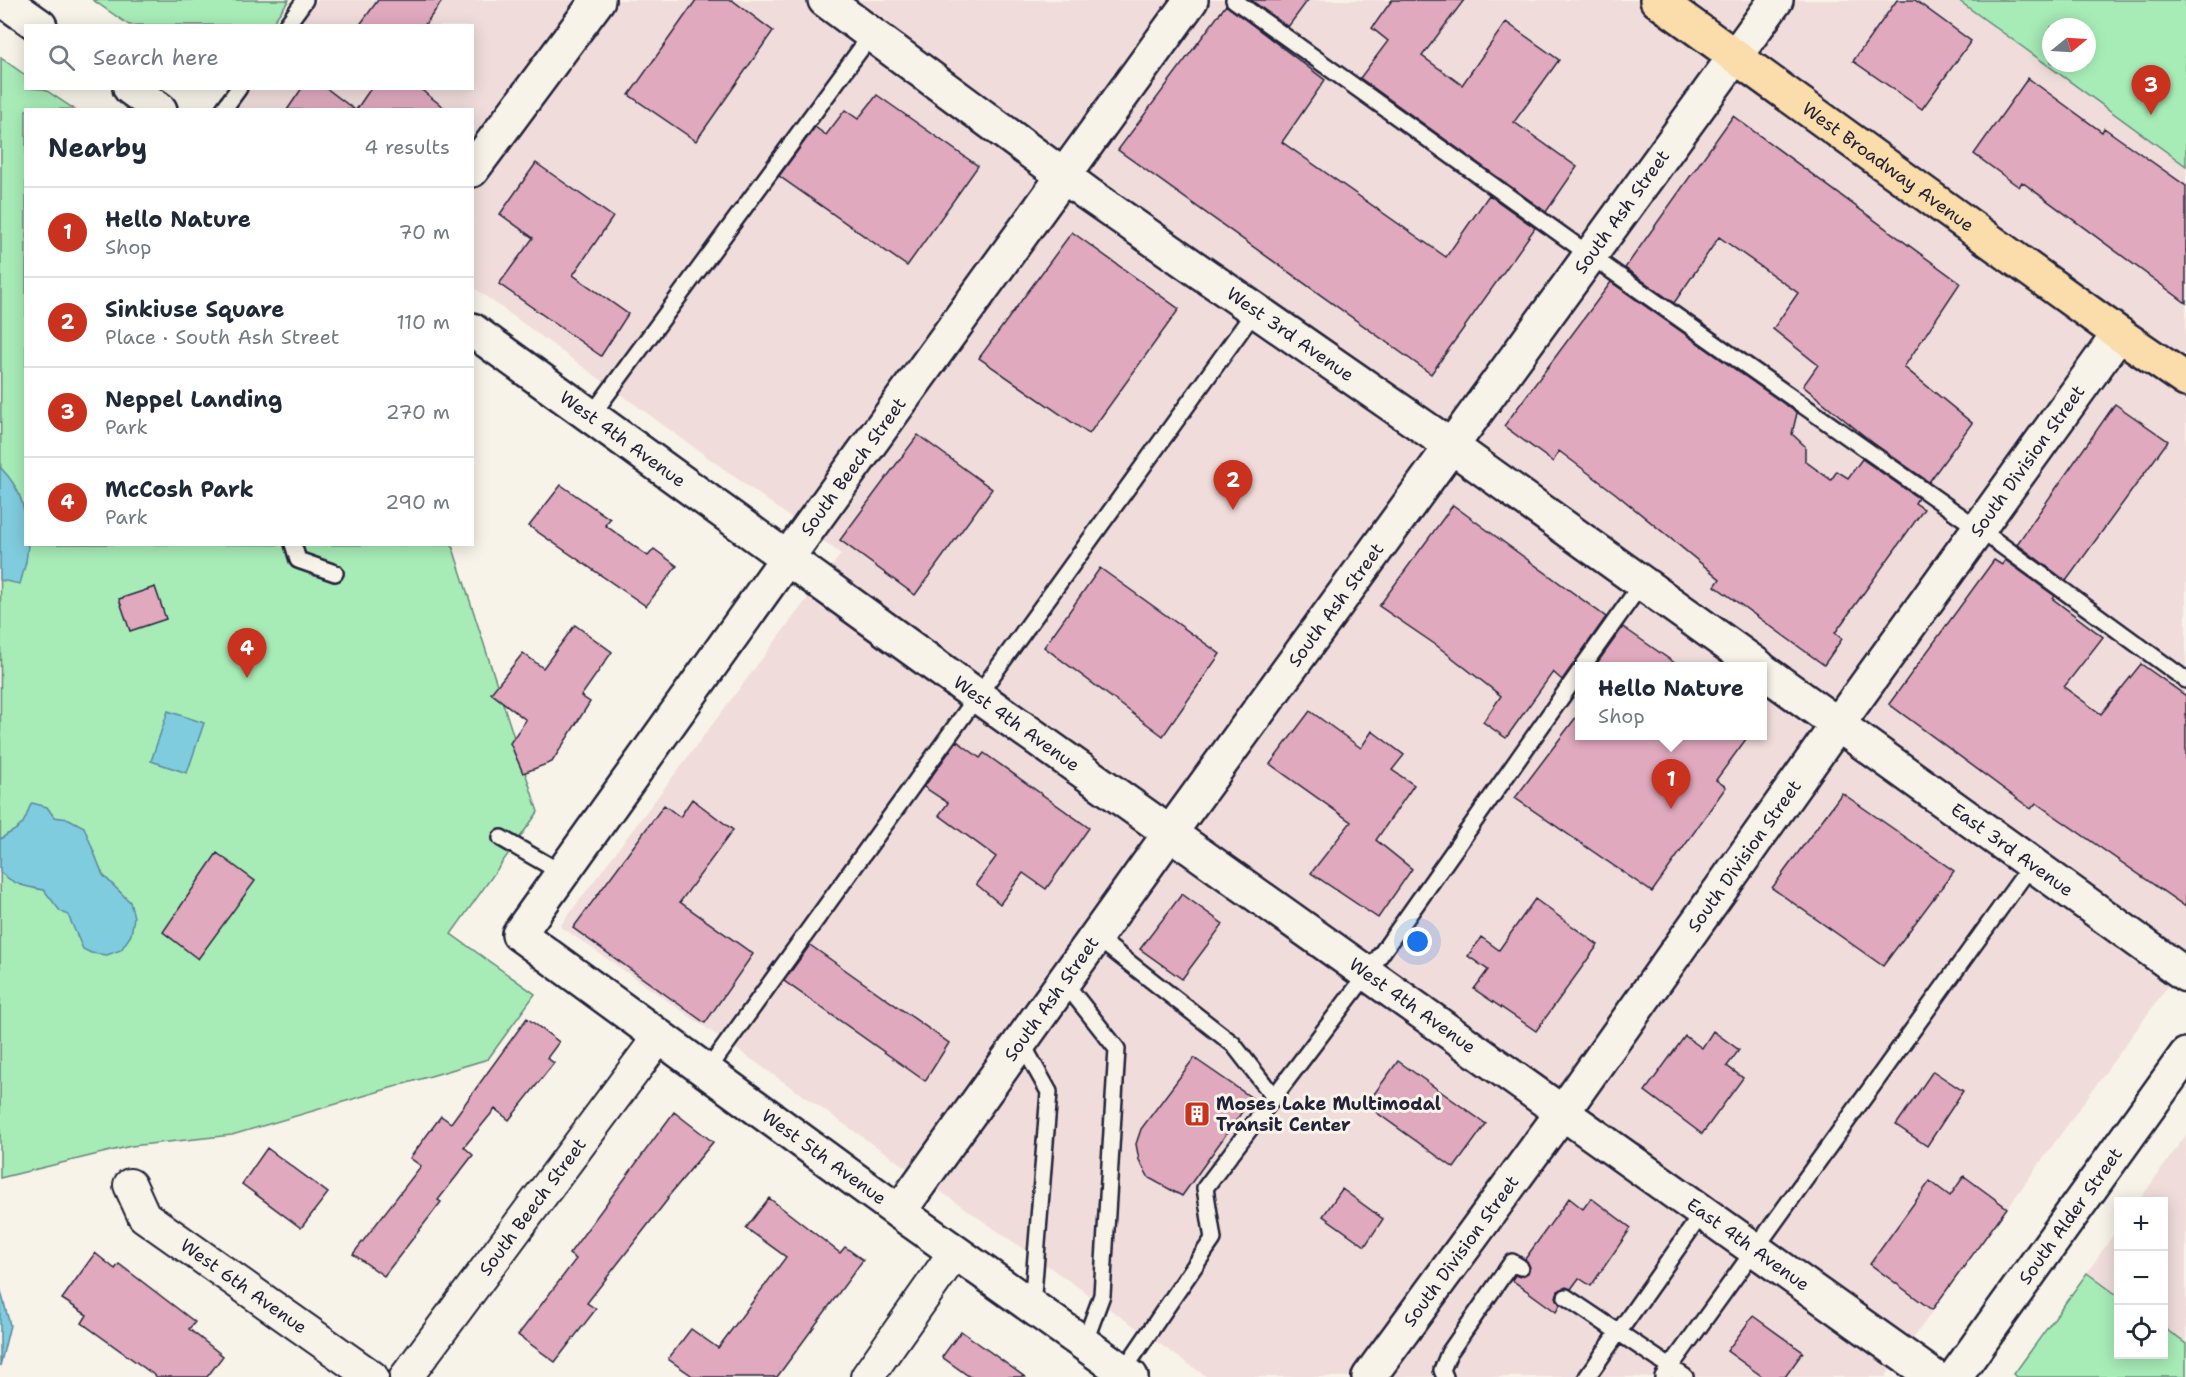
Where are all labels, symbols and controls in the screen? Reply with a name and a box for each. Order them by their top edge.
north arrow [2042,18,2096,72]
search box [24,24,474,90]
icon: search [45,41,78,74]
text: Search here [93,43,219,72]
pin: 3 [2132,66,2170,115]
street label: West Broadway Avenue [1797,97,1979,237]
text: Nearby [48,130,147,165]
text: 4 results [364,134,450,160]
street label: South Ash Street [1569,145,1675,279]
text: Hello Nature [105,205,251,234]
text: 1 [63,219,72,245]
text: 70 m [398,219,450,245]
text: Shop [105,234,152,260]
street label: West 3rd Avenue [1222,282,1359,387]
text: Sinkiuse Square [105,295,284,324]
text: 2 [61,309,75,335]
text: 110 m [396,309,450,335]
text: Place · South Ash Street [105,324,340,350]
street label: South Division Street [1965,380,2090,542]
text: Neppel Landing [105,385,282,414]
street label: West 4th Avenue [555,385,690,493]
street label: South Beech Street [795,392,911,541]
text: 3 [61,399,75,425]
text: 270 m [386,399,450,425]
text: Park [105,414,148,440]
pin: 2 [1214,460,1252,510]
text: McCosh Park [105,475,254,504]
text: 4 [61,489,75,515]
text: 290 m [385,489,450,515]
text: Park [105,504,148,530]
street label: South Ash Street [1283,538,1389,672]
pin: 4 [228,628,266,678]
popup [1575,662,1767,740]
street label: West 4th Avenue [948,670,1085,777]
text: Hello Nature [1598,674,1744,703]
text: Shop [1598,703,1645,729]
pin: 1 [1652,760,1690,809]
street label: South Division Street [1682,775,1807,937]
street label: East 3rd Avenue [1946,798,2078,902]
your location [1403,927,1432,956]
street label: South Ash Street [999,932,1104,1066]
street label: West 4th Avenue [1344,952,1481,1059]
place label: Moses Lake Multimodal Transit Center [1216,1092,1441,1137]
building icon: Moses Lake Multimodal Transit Center [1182,1099,1212,1129]
street label: West 5th Avenue [757,1104,891,1210]
street label: South Beech Street [473,1133,592,1281]
street label: South Alder Street [2013,1143,2128,1289]
street label: South Division Street [1398,1171,1524,1331]
street label: East 4th Avenue [1682,1193,1814,1297]
map controls [2114,1197,2168,1359]
button: + [2114,1197,2168,1251]
street label: West 6th Avenue [176,1233,312,1339]
button: − [2114,1251,2168,1305]
button: locate [2114,1305,2168,1359]

